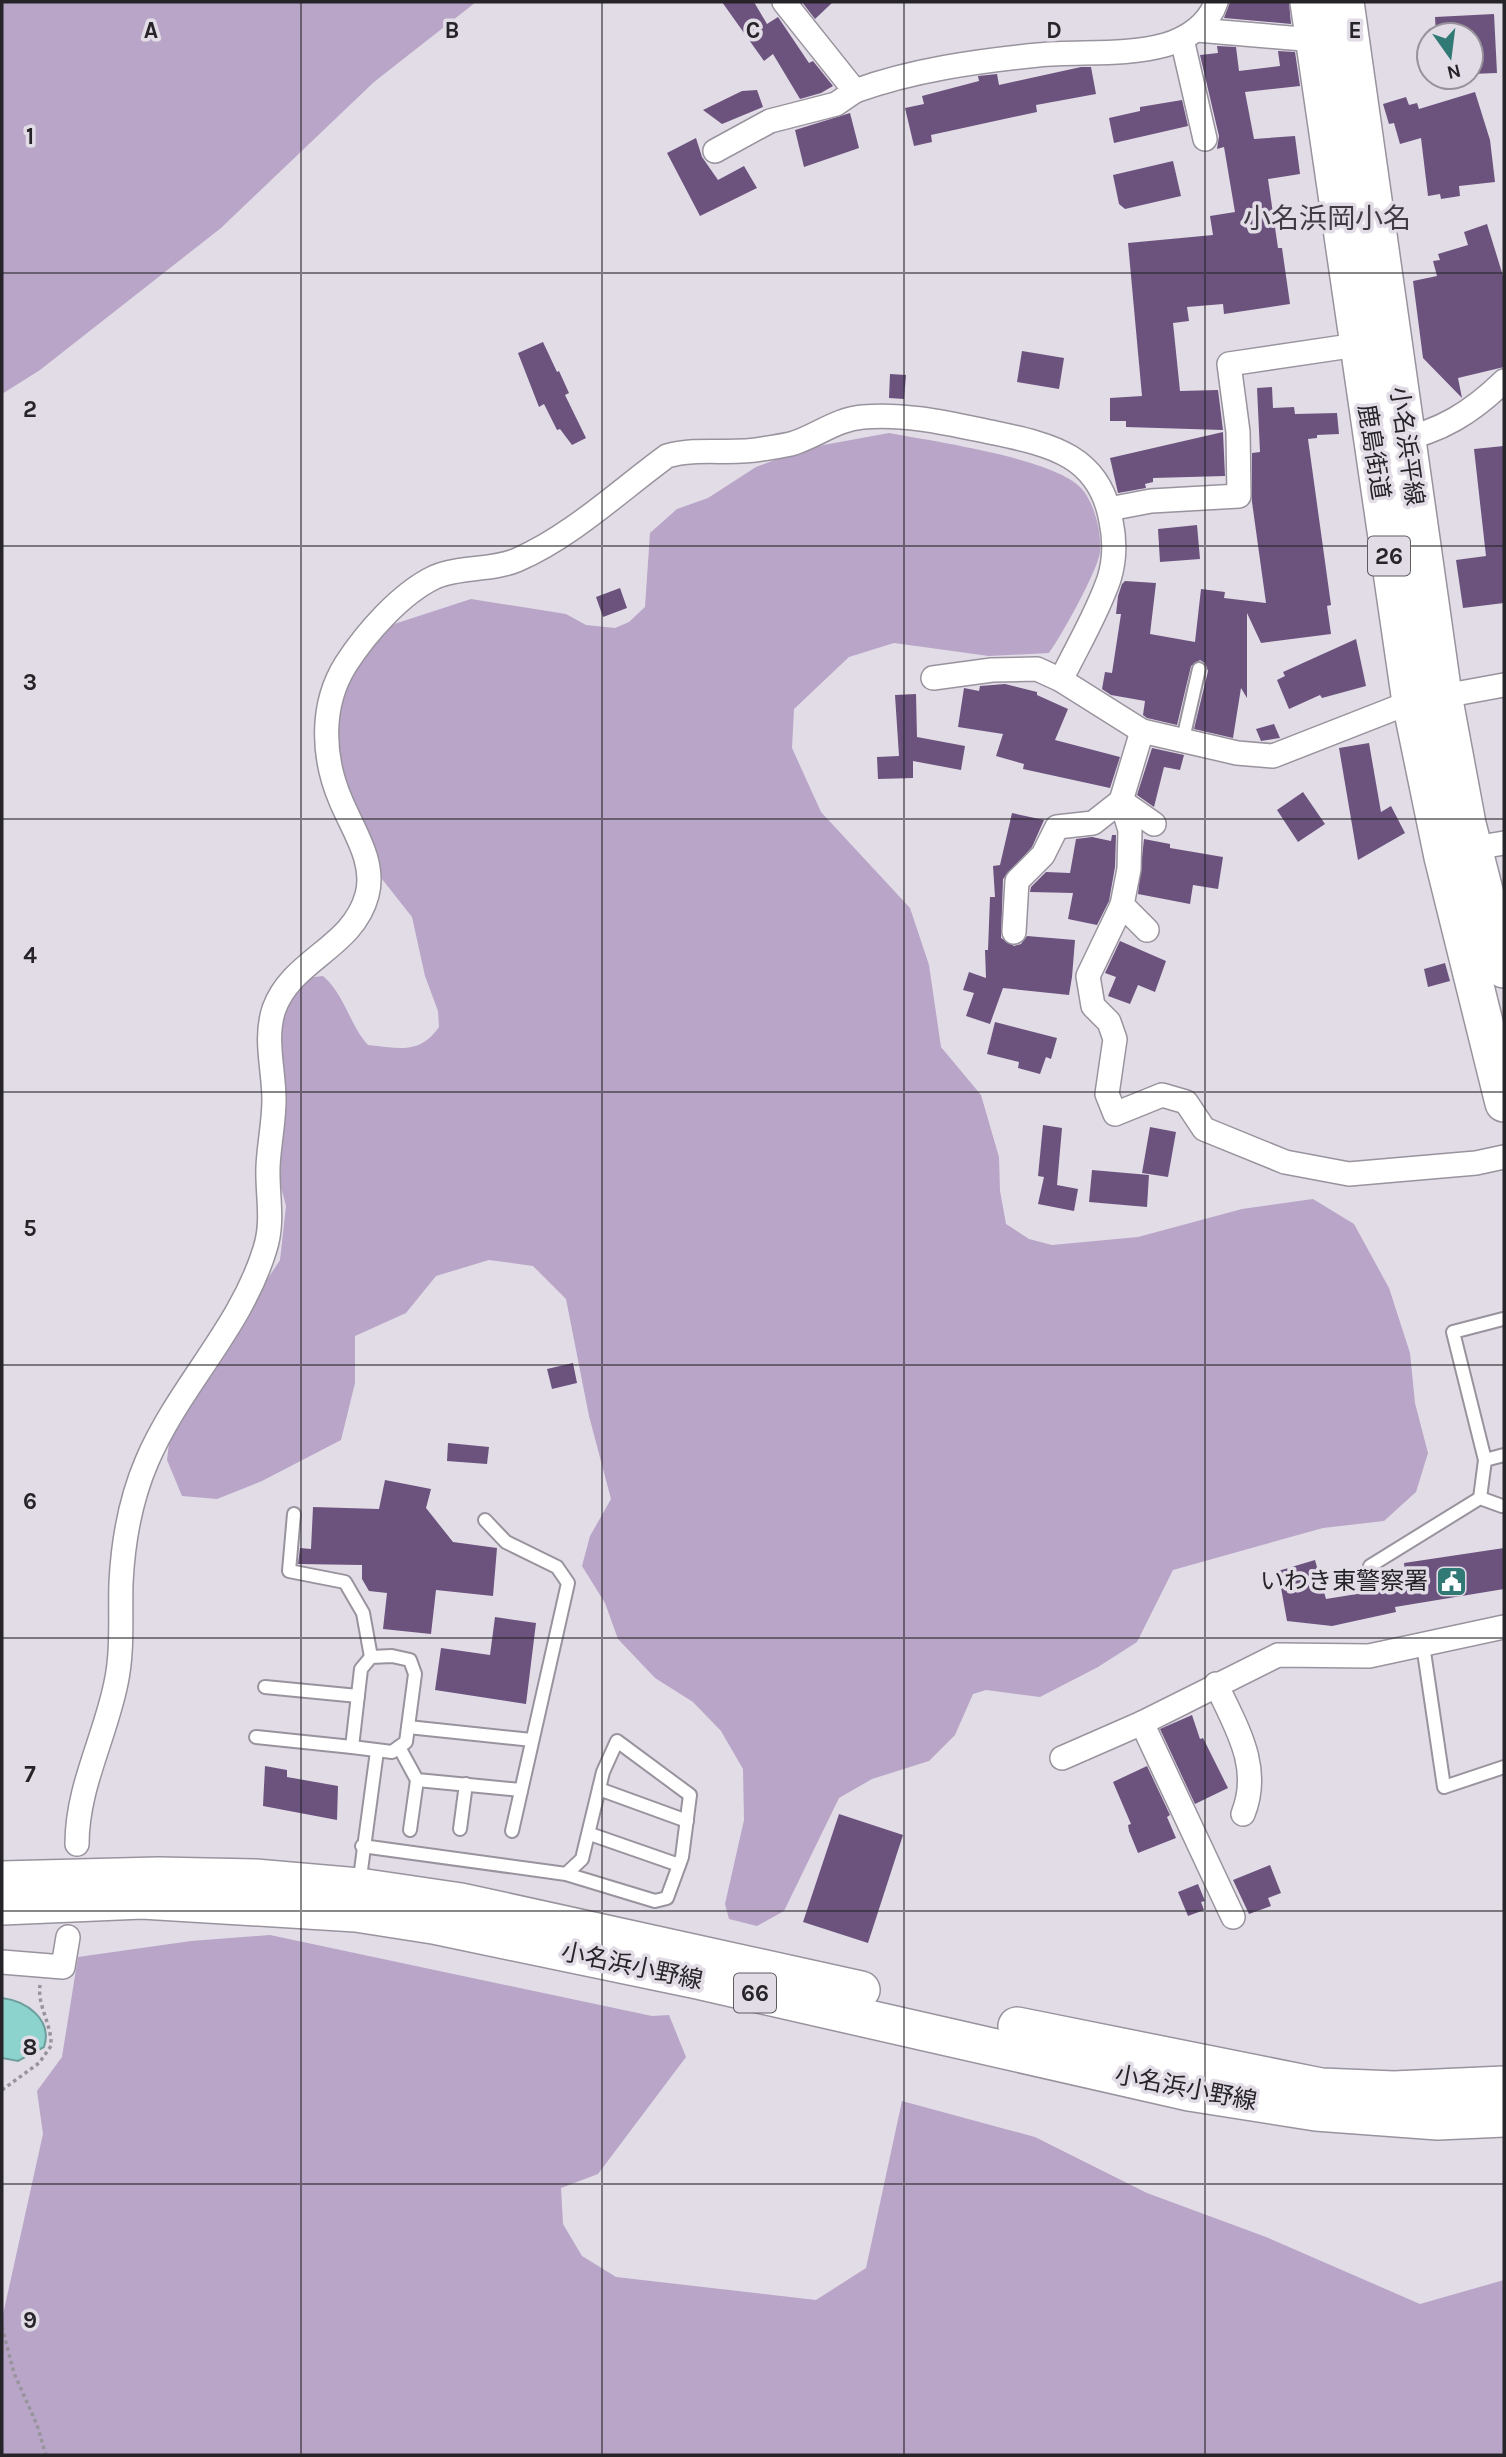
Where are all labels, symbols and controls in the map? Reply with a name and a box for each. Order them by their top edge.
text: A [144,17,158,44]
text: B [445,17,459,44]
text: C [746,17,760,44]
text: D [1046,17,1062,44]
text: E [1348,17,1362,44]
north arrow [1415,21,1485,91]
text: N [1445,59,1463,84]
text: 1 [26,123,34,150]
district label: 小名浜岡小名 [1243,202,1411,235]
street label: 小名浜平線 [1385,385,1429,507]
text: 2 [23,396,37,423]
street label: 鹿島街道 [1353,402,1395,502]
road number: 26 [1368,536,1410,576]
text: 3 [23,669,37,696]
text: 4 [23,942,37,969]
text: 5 [23,1215,37,1242]
text: 6 [23,1488,37,1515]
public building icon: いわき東警察署 [1434,1564,1468,1598]
place label: いわき東警察署 [1260,1567,1428,1595]
text: 7 [24,1761,36,1788]
street label: 小名浜小野線 [559,1937,705,1995]
road number: 66 [734,1974,776,2012]
text: 8 [23,2034,37,2061]
street label: 小名浜小野線 [1113,2061,1259,2115]
text: 9 [23,2307,37,2334]

